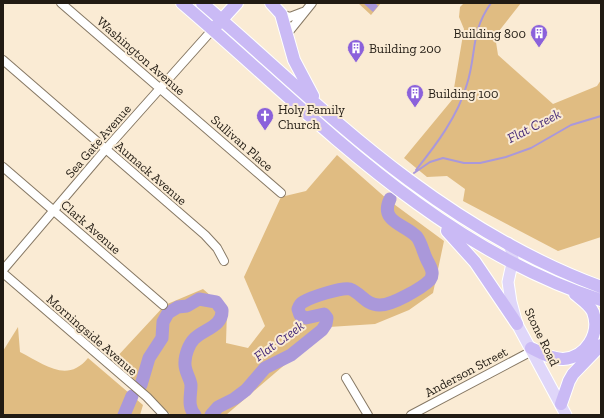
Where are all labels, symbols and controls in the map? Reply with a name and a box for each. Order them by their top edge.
street label: Washington Avenue [94,14,188,98]
building icon: Building 800 [529,23,549,48]
place label: Building 800 [453,26,526,41]
building icon: Building 200 [346,38,366,63]
place label: Building 200 [369,41,441,56]
building icon: Building 100 [405,83,425,108]
place label: Building 100 [428,86,499,101]
street label: Sea Gate Avenue [62,101,134,181]
place label: Holy Family Church [278,102,345,132]
water label: Flat Creek [504,105,564,147]
church icon: Holy Family Church [255,106,275,131]
street label: Sullivan Place [208,112,276,174]
street label: Aumack Avenue [112,138,190,208]
street label: Clark Avenue [58,197,124,257]
street label: Morningside Avenue [44,292,140,378]
street label: Stone Road [521,305,563,369]
water label: Flat Creek [251,317,307,365]
street label: Anderson Street [422,344,510,400]

